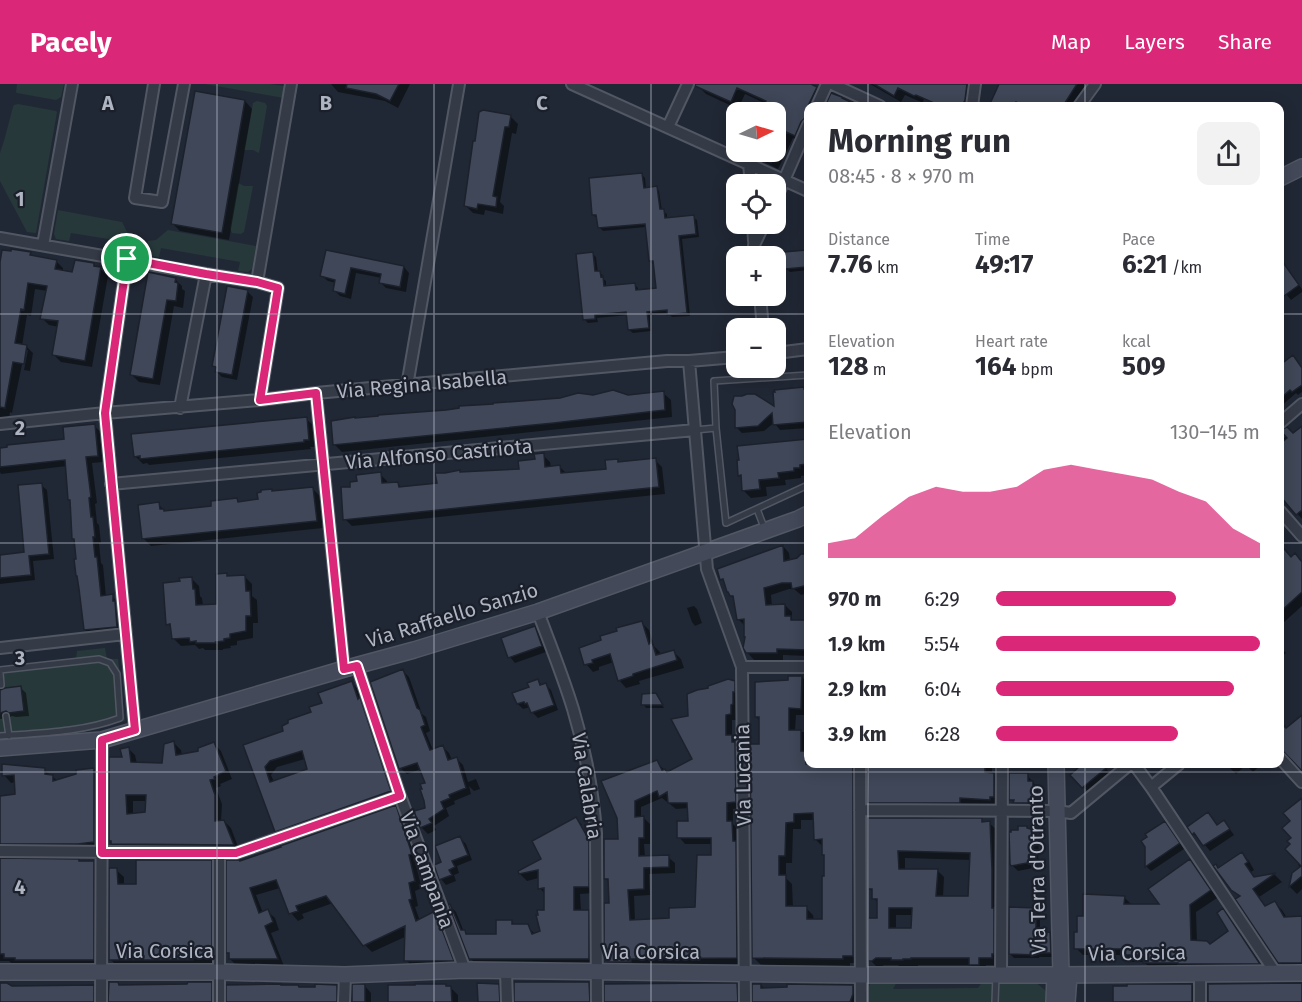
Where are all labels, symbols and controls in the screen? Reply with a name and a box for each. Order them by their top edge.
text: Pacely [30,26,112,59]
text: Map [1051,29,1091,55]
text: Layers [1124,29,1185,55]
text: Share [1218,29,1272,55]
text: A [101,91,115,115]
text: B [320,91,332,115]
text: C [536,91,548,115]
north arrow [726,102,786,162]
map controls [726,102,786,378]
text: Morning run [828,121,1011,161]
button: share [1197,122,1260,185]
text: 08:45 · 8 × 970 m [828,164,975,188]
button: locate [726,174,786,234]
text: 1 [15,187,25,211]
text: Distance [828,230,890,249]
text: Time [975,230,1010,249]
text: Pace [1122,230,1155,249]
pin [101,233,152,284]
icon: arrive [110,242,143,275]
button: + [726,246,786,306]
text: 7.76 [828,249,873,280]
text: 49:17 [975,249,1033,280]
text: 6:21 [1122,249,1168,280]
text: km [873,258,899,277]
text: /km [1168,258,1202,277]
button: − [726,318,786,378]
text: Elevation [828,332,895,351]
text: Heart rate [975,332,1048,351]
text: kcal [1122,332,1151,351]
text: 128 [828,351,869,382]
text: 164 [975,351,1016,382]
text: 509 [1122,351,1165,382]
text: m [869,360,887,379]
text: bpm [1016,360,1053,379]
street label: Via Regina Isabella [336,365,508,403]
text: 2 [15,416,25,440]
text: Elevation [828,420,912,444]
text: 130–145 m [1170,420,1260,444]
street label: Via Alfonso Castriota [344,434,534,474]
street label: Via Raffaello Sanzio [363,577,541,653]
text: 970 m [828,587,881,611]
text: 6:29 [924,587,960,611]
text: 1.9 km [828,632,886,656]
text: 5:54 [924,632,960,656]
text: 3 [14,646,25,670]
text: 2.9 km [828,677,887,701]
text: 6:04 [924,677,961,701]
text: 3.9 km [828,722,887,746]
text: 6:28 [924,722,960,746]
street label: Via Lucania [730,723,756,827]
street label: Via Calabria [567,731,607,841]
street label: Via Terra d'Otranto [1024,785,1050,955]
street label: Via Campania [395,808,459,932]
text: 4 [14,875,26,899]
street label: Via Corsica [116,939,214,963]
street label: Via Corsica [602,940,700,964]
street label: Via Corsica [1088,940,1186,966]

